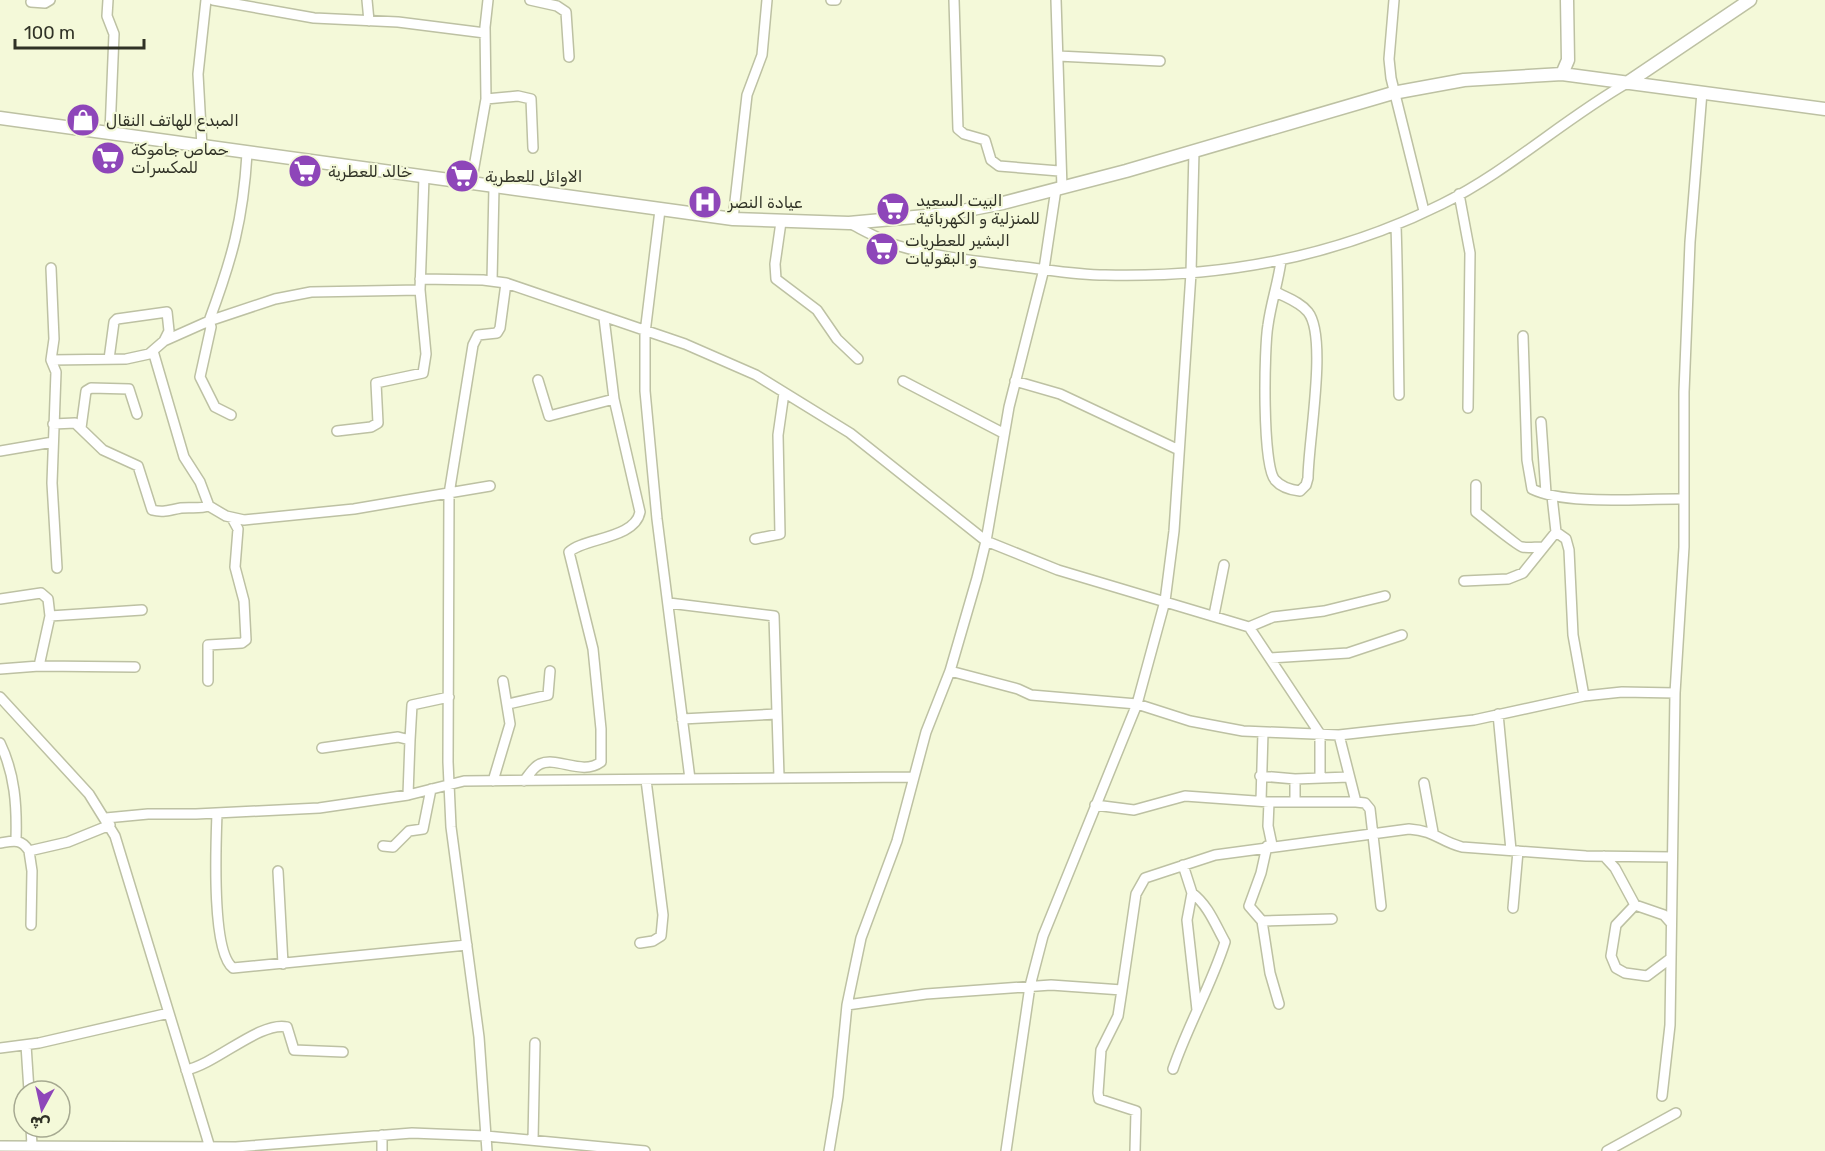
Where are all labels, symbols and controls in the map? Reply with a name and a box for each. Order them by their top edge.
scale bar [15,12,144,50]
text: 100 m [24,22,75,44]
shop icon: المبدع للهاتف النقال [65,102,101,138]
place label: المبدع للهاتف النقال [106,111,239,132]
supermarket icon: حماص جاموكة للمكسرات [90,140,126,176]
place label: حماص جاموكة للمكسرات [131,140,229,178]
supermarket icon: خالد للعطرية [287,153,323,189]
supermarket icon: الاوائل للعطرية [444,158,480,194]
place label: خالد للعطرية [328,162,412,182]
place label: الاوائل للعطرية [485,167,582,187]
hospital icon: عيادة النصر [687,184,723,220]
supermarket icon: البيت السعيد للمنزلية و الكهربائية [875,191,911,227]
place label: البيت السعيد للمنزلية و الكهربائية [916,191,1040,229]
place label: عيادة النصر [727,193,803,213]
supermarket icon: البشير للعطريات و البقوليات [864,231,900,267]
place label: البشير للعطريات و البقوليات [905,231,1010,269]
north arrow [12,1079,72,1139]
text: ش [29,1113,51,1134]

